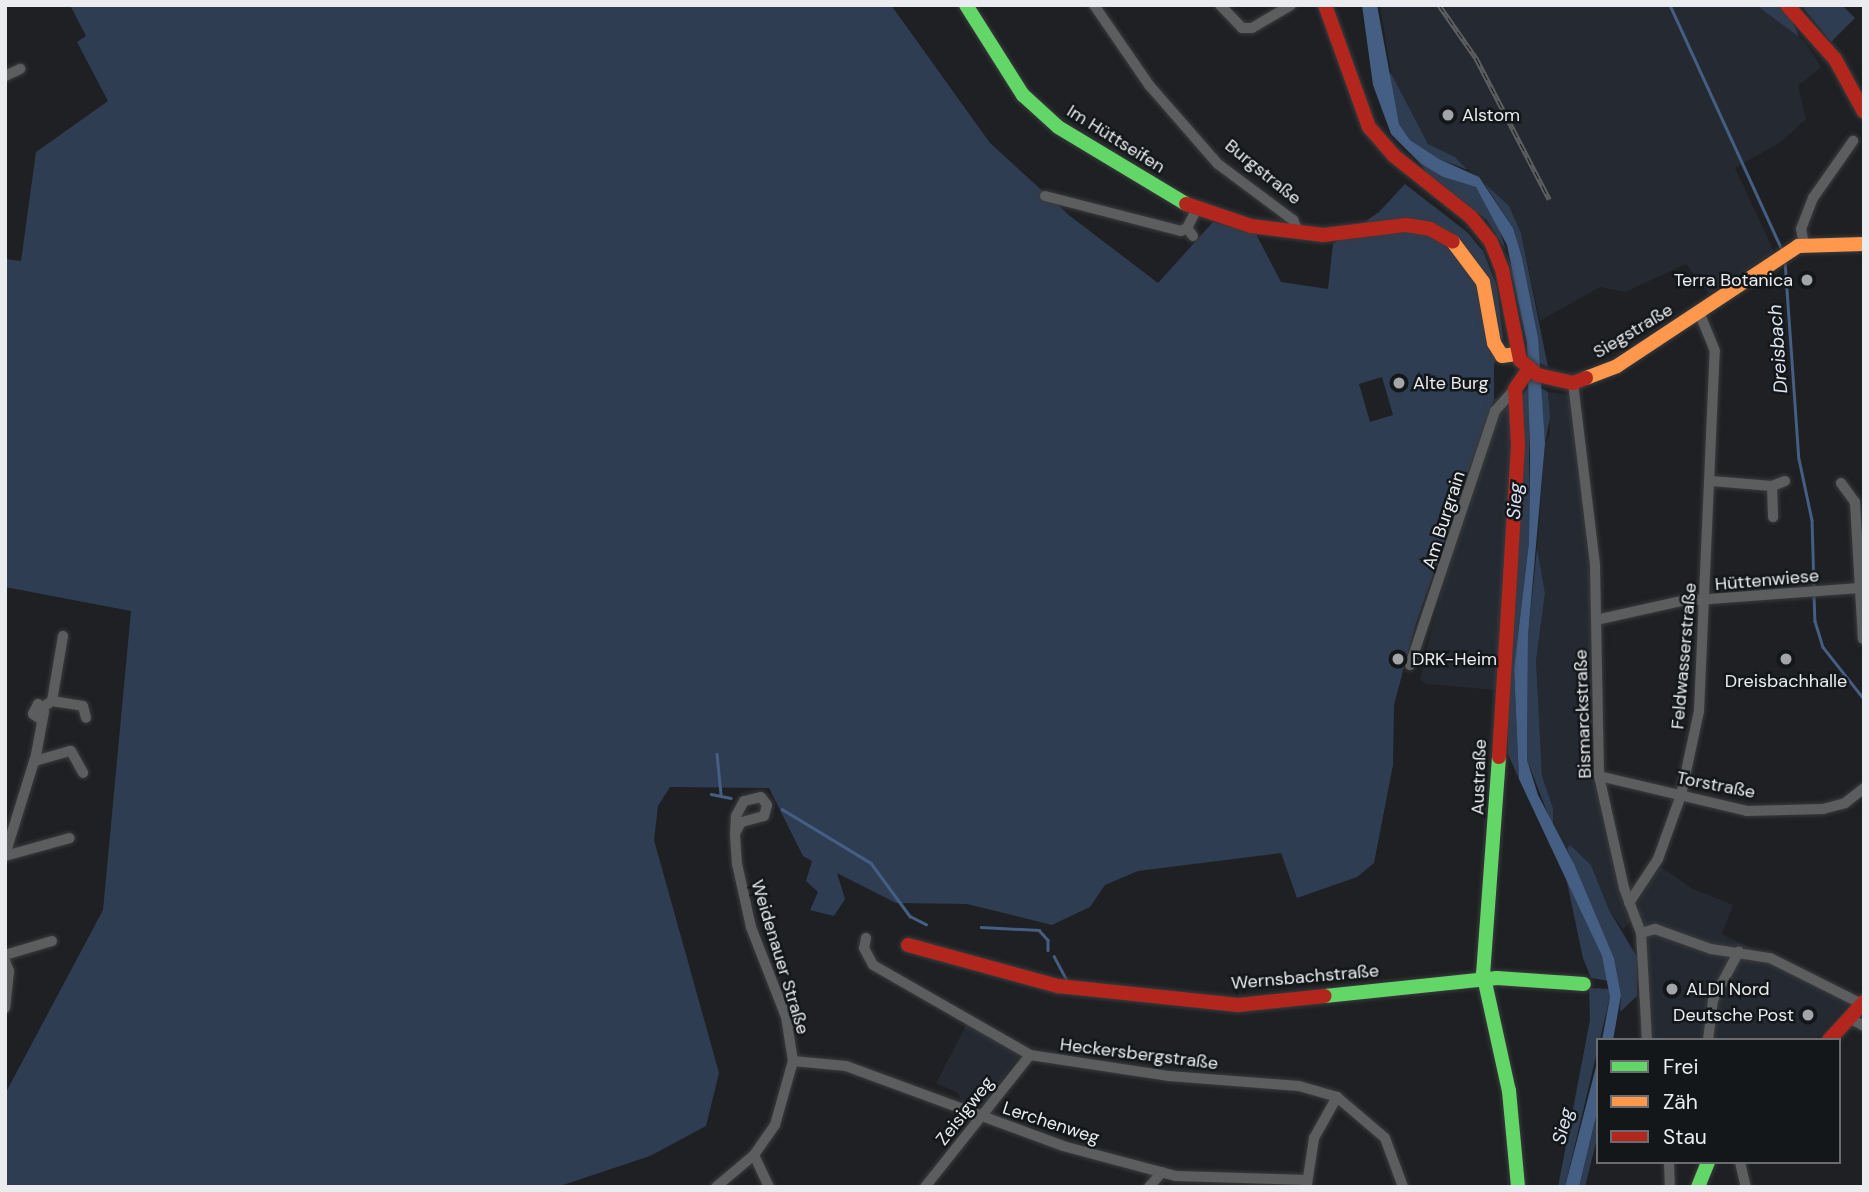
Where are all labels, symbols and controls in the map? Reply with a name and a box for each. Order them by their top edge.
street label: Im Hüttseifen [1063,100,1169,178]
place label: Alstom [1462,104,1520,126]
marker: Alstom [1440,107,1456,123]
street label: Burgstraße [1221,135,1305,209]
place label: Terra Botanica [1674,269,1793,291]
marker: Terra Botanica [1799,272,1815,288]
street label: Siegstraße [1589,299,1677,363]
water label: Dreisbach [1764,304,1792,394]
place label: Alte Burg [1413,372,1488,394]
marker: Alte Burg [1391,375,1407,391]
street label: Am Burgrain [1418,468,1470,572]
water label: Sieg [1502,482,1528,520]
street label: Hüttenwiese [1714,565,1820,595]
street label: Feldwasserstraße [1667,582,1701,730]
place label: DRK-Heim [1412,648,1497,670]
street label: Bismarckstraße [1570,649,1596,779]
marker: DRK-Heim [1390,651,1406,667]
marker: Dreisbachhalle [1778,651,1794,667]
place label: Dreisbachhalle [1725,670,1847,692]
street label: Austraße [1467,739,1491,815]
street label: Torstraße [1675,767,1757,803]
street label: Weidenauer Straße [746,877,814,1037]
street label: Wernsbachstraße [1230,960,1380,994]
place label: ALDI Nord [1686,978,1770,1000]
marker: ALDI Nord [1664,981,1680,997]
place label: Deutsche Post [1673,1004,1794,1026]
marker: Deutsche Post [1800,1007,1816,1023]
street label: Heckersbergstraße [1059,1034,1219,1074]
legend [1596,1038,1841,1164]
text: Frei [1663,1053,1699,1081]
street label: Zeisigweg [931,1072,999,1150]
text: Zäh [1663,1088,1698,1116]
street label: Lerchenweg [1000,1097,1102,1149]
water label: Sieg [1547,1105,1579,1147]
text: Stau [1663,1123,1707,1151]

